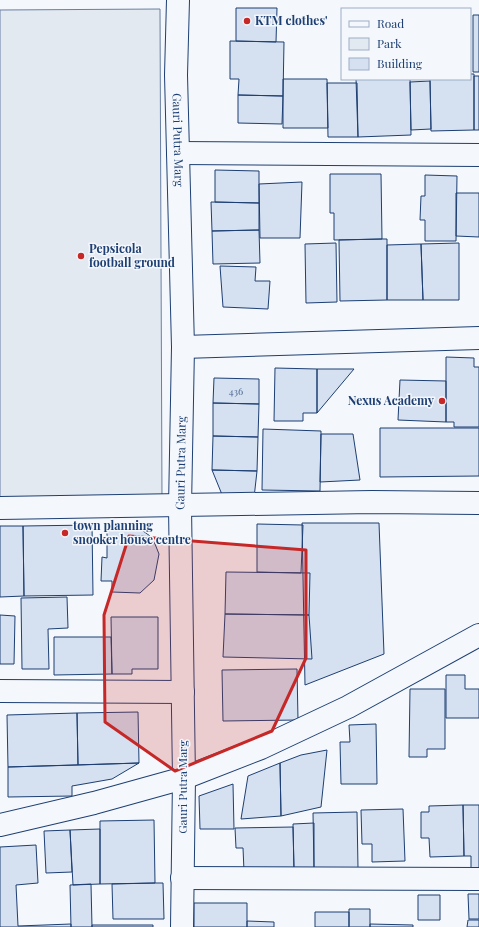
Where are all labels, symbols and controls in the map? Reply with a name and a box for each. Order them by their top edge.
legend [341,8,471,80]
place label: KTM clothes' [255,12,328,28]
text: Road [377,15,404,31]
marker: KTM clothes' [242,16,252,26]
text: Park [377,35,402,51]
text: Building [377,55,423,71]
street label: Gauri Putra Marg [169,93,188,188]
place label: Pepsicola football ground [89,240,175,270]
marker: Pepsicola football ground [76,251,86,261]
house number: 436 [229,384,243,398]
place label: Nexus Academy [348,392,435,408]
marker: Nexus Academy [437,396,447,406]
street label: Gauri Putra Marg [171,415,189,510]
place label: town planning snooker house centre [72,517,191,547]
marker: town planning snooker house centre [60,528,70,538]
street label: Gauri Putra Marg [174,740,190,834]

